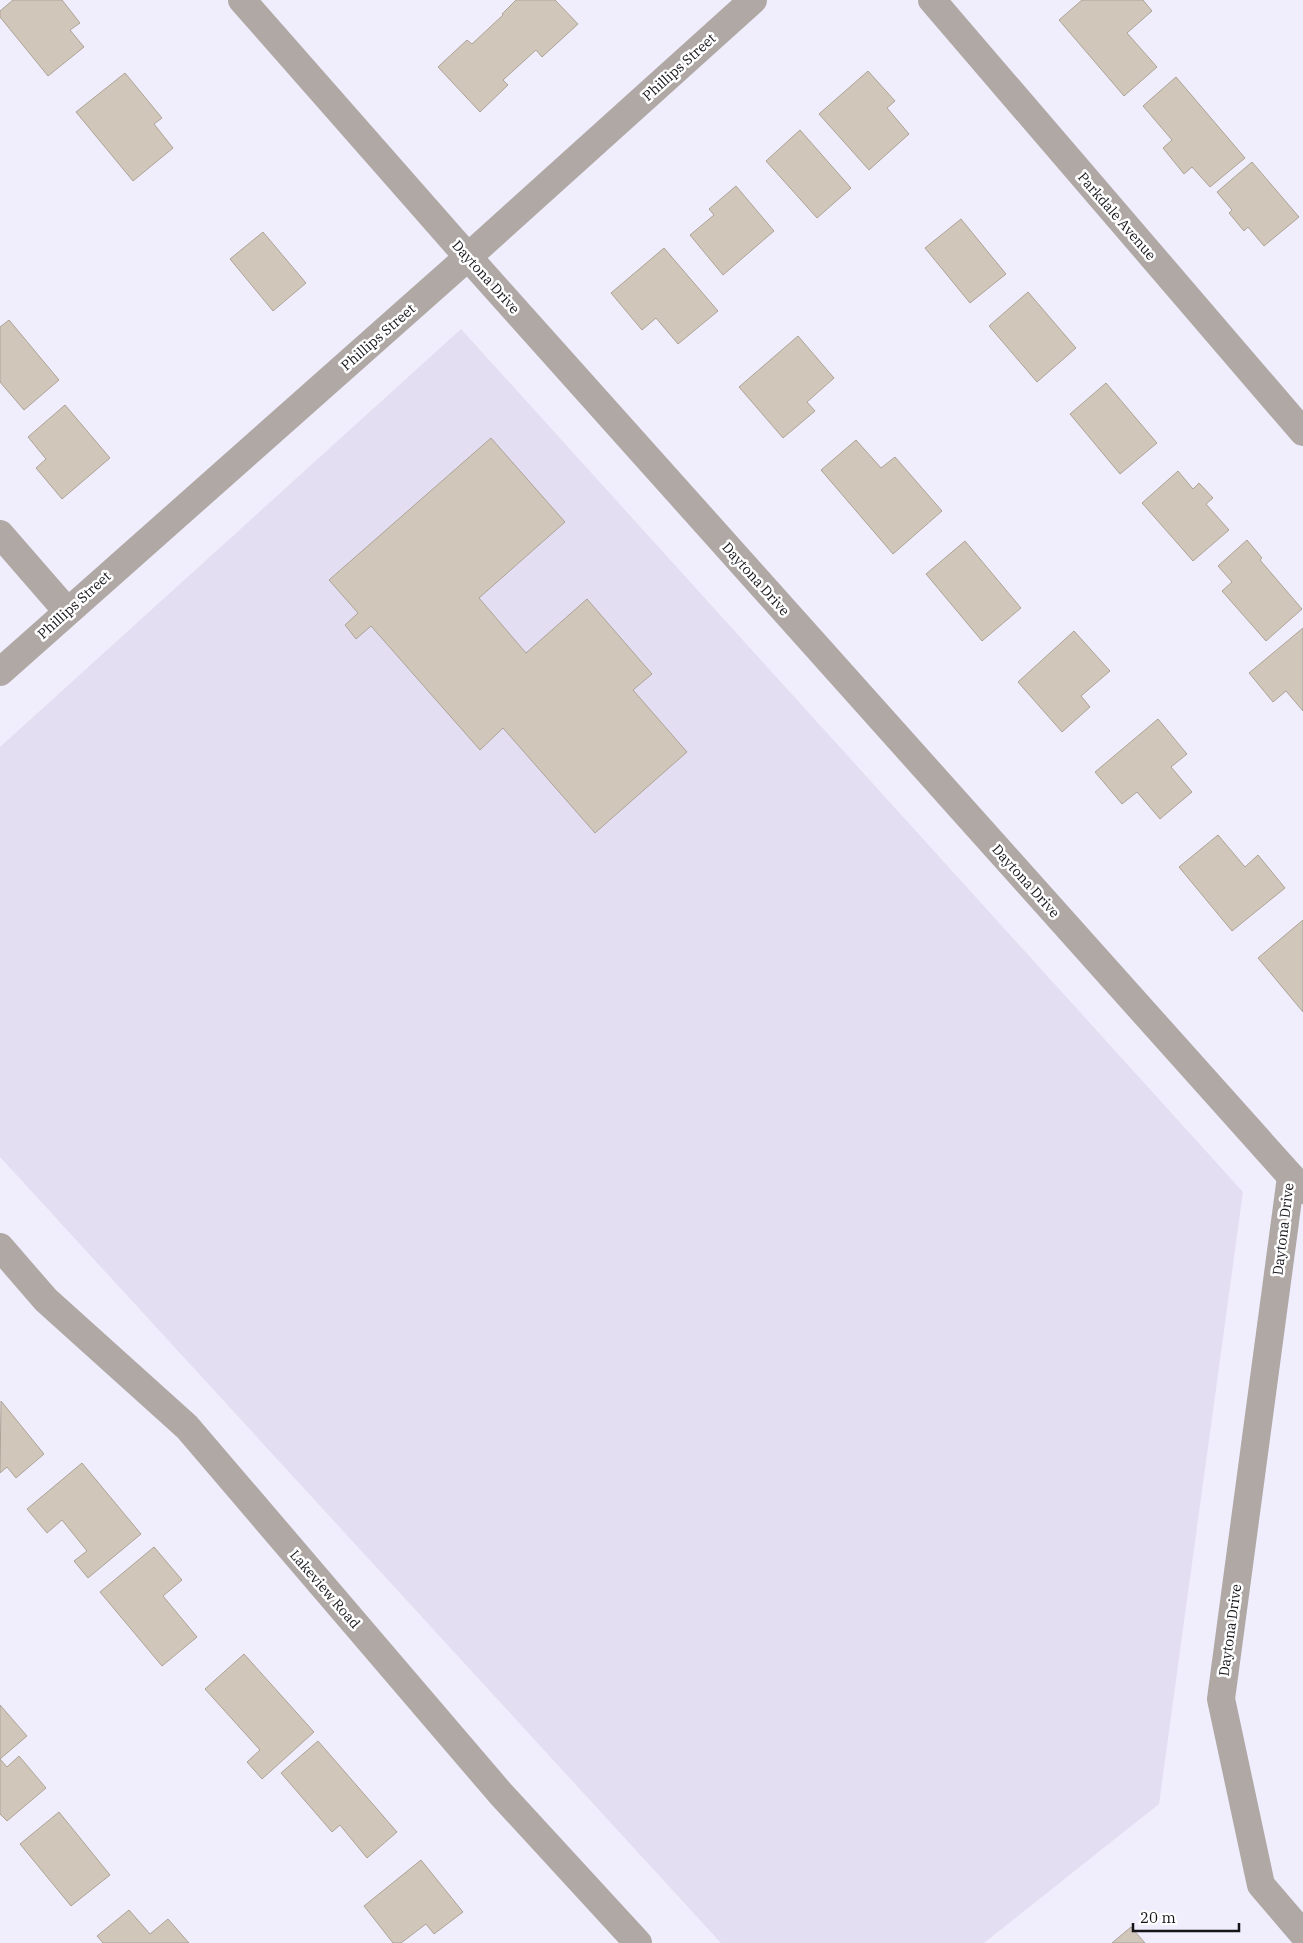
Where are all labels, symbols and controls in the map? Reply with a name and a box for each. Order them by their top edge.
street label: Phillips Street [639,29,720,105]
street label: Parkdale Avenue [1074,168,1160,264]
street label: Daytona Drive [448,236,524,318]
street label: Phillips Street [337,300,419,374]
street label: Daytona Drive [718,538,794,620]
street label: Phillips Street [34,567,115,643]
street label: Daytona Drive [988,840,1064,922]
street label: Daytona Drive [1268,1182,1298,1276]
street label: Lakeview Road [286,1546,364,1632]
street label: Daytona Drive [1215,1583,1245,1677]
scale bar [1133,1900,1239,1932]
text: 20 m [1140,1908,1176,1927]

